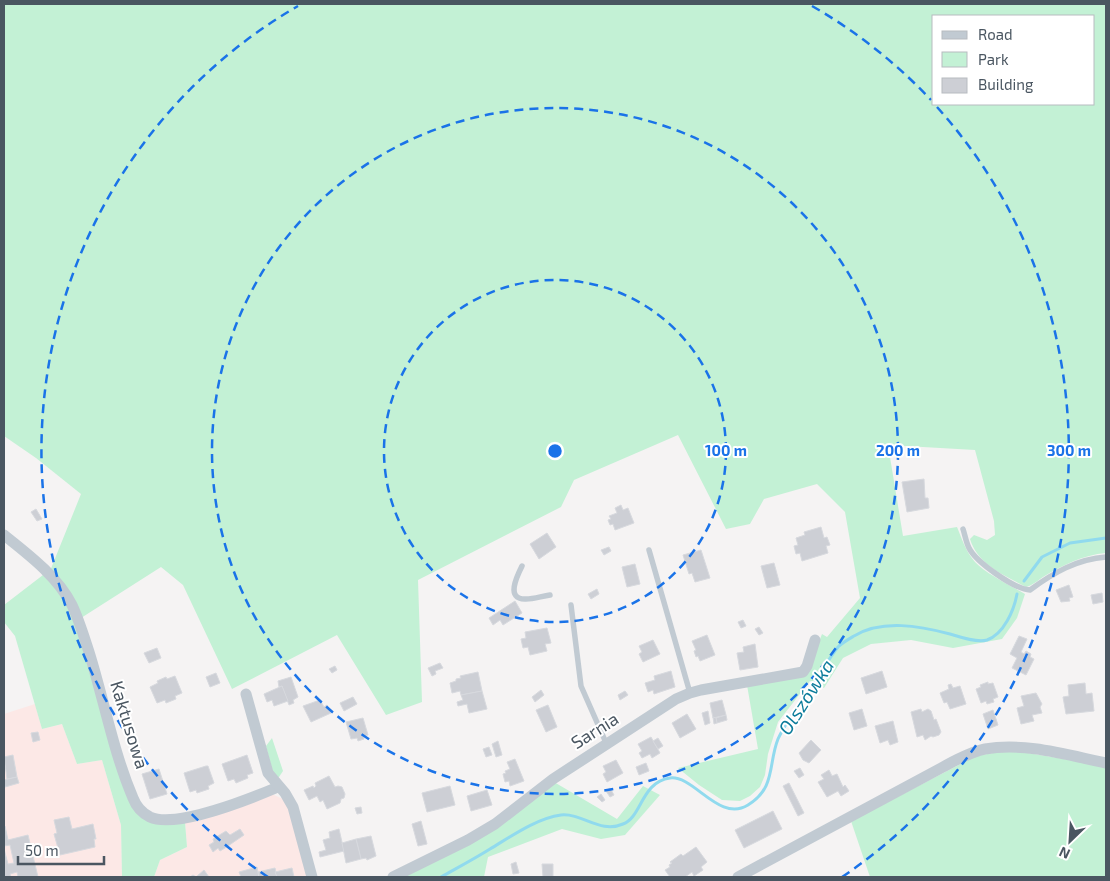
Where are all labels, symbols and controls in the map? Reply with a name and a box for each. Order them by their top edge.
legend [932,15,1095,105]
text: Road [978,25,1013,43]
text: Park [978,50,1009,68]
text: Building [978,75,1034,93]
text: 100 m [705,441,747,459]
text: 200 m [876,441,920,459]
text: 300 m [1047,441,1091,459]
centre of rings [546,442,564,460]
water label: Olszówka [773,655,838,739]
street label: Kaktusowa [106,678,154,771]
street label: Sarnia [567,707,622,753]
north arrow [1045,816,1095,866]
scale bar [18,834,104,866]
text: 50 m [25,841,59,859]
text: N [1056,843,1072,863]

